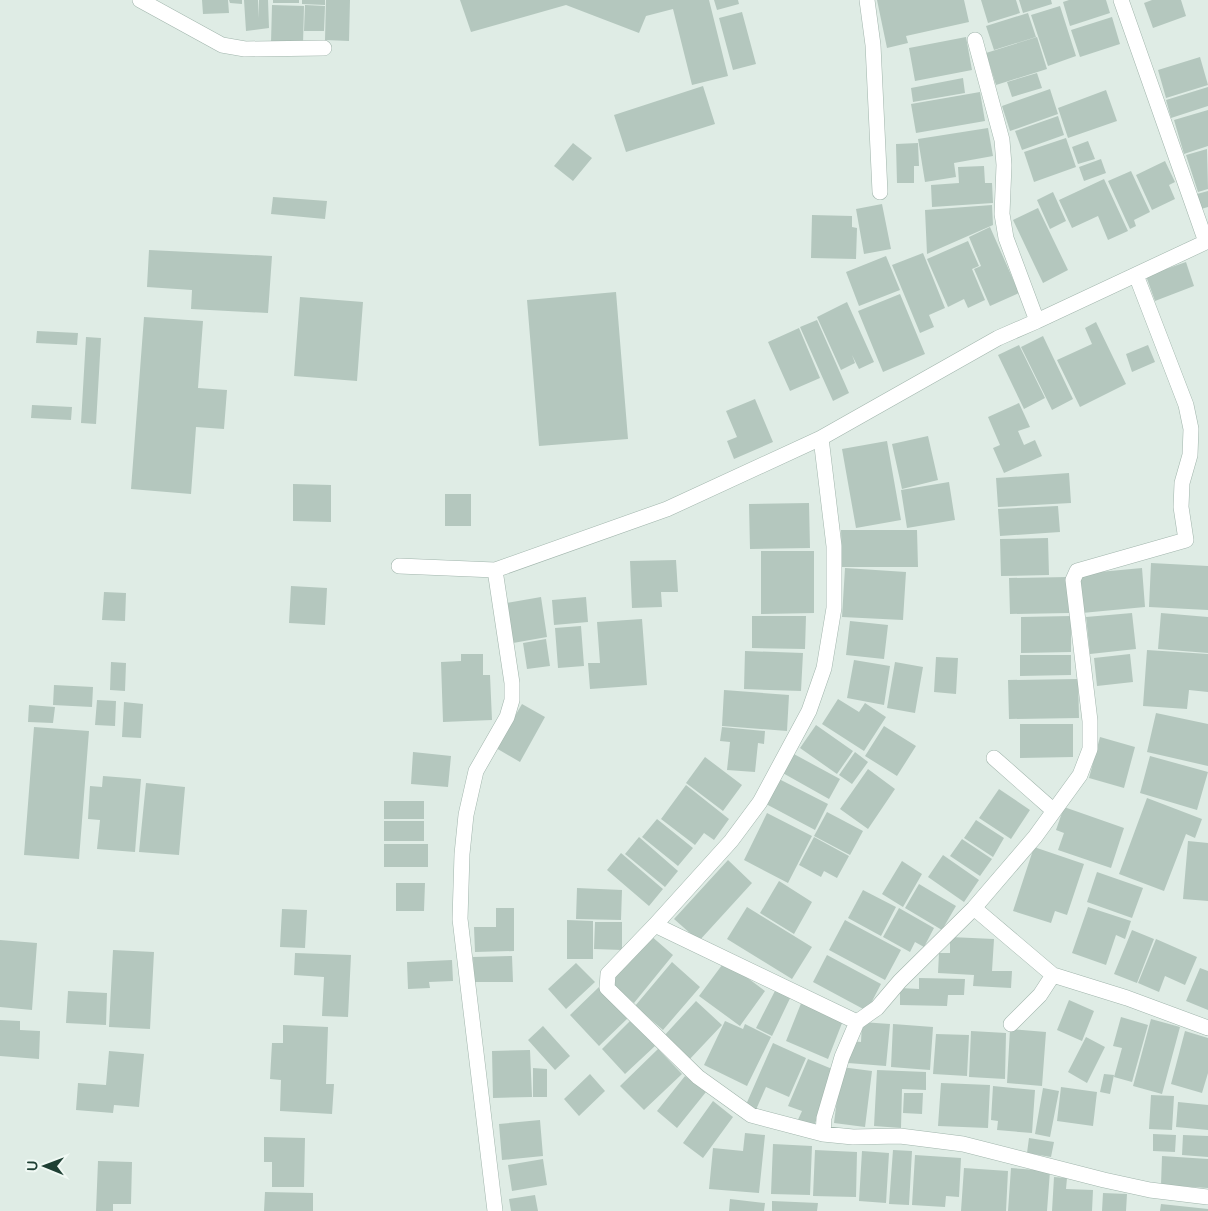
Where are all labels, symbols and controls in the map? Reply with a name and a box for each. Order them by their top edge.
north arrow [20,1141,70,1191]
text: U [24,1160,41,1171]

